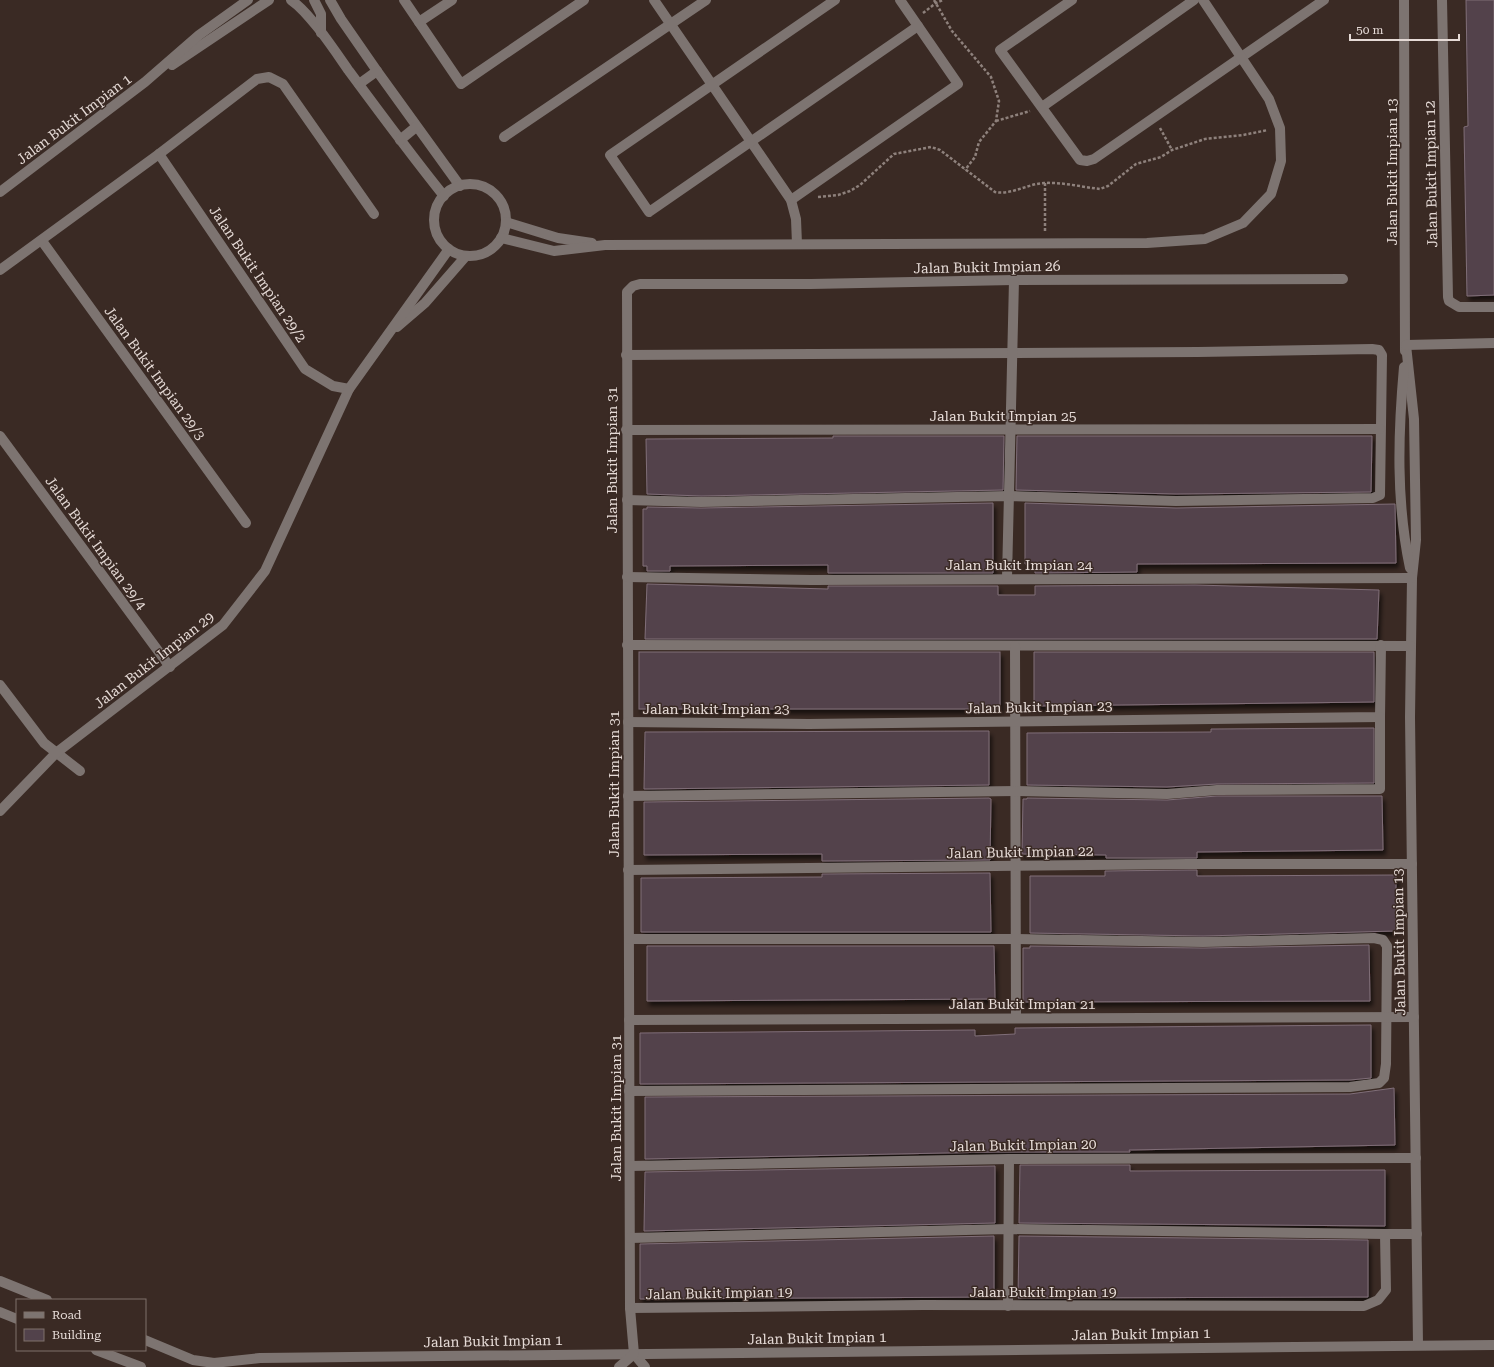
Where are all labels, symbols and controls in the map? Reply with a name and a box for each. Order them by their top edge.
scale bar [1350,16,1459,42]
text: 50 m [1356,23,1383,37]
street label: Jalan Bukit Impian 1 [14,71,135,167]
street label: Jalan Bukit Impian 13 [1384,98,1400,246]
street label: Jalan Bukit Impian 12 [1422,100,1440,248]
street label: Jalan Bukit Impian 29/2 [206,203,310,345]
street label: Jalan Bukit Impian 26 [913,258,1061,276]
street label: Jalan Bukit Impian 29/3 [101,303,209,443]
street label: Jalan Bukit Impian 31 [604,386,620,534]
street label: Jalan Bukit Impian 25 [929,408,1077,424]
street label: Jalan Bukit Impian 29/4 [42,473,150,613]
street label: Jalan Bukit Impian 24 [945,557,1093,573]
street label: Jalan Bukit Impian 29 [91,608,217,712]
street label: Jalan Bukit Impian 23 [965,698,1113,716]
street label: Jalan Bukit Impian 23 [642,701,790,717]
street label: Jalan Bukit Impian 31 [606,710,622,858]
street label: Jalan Bukit Impian 22 [946,843,1094,861]
street label: Jalan Bukit Impian 13 [1390,868,1408,1016]
street label: Jalan Bukit Impian 21 [948,996,1096,1012]
street label: Jalan Bukit Impian 31 [608,1034,624,1182]
street label: Jalan Bukit Impian 20 [949,1136,1097,1154]
street label: Jalan Bukit Impian 19 [645,1284,793,1302]
street label: Jalan Bukit Impian 19 [969,1284,1117,1300]
legend [16,1299,146,1351]
text: Road [52,1308,82,1322]
street label: Jalan Bukit Impian 1 [1071,1325,1211,1343]
text: Building [52,1328,101,1342]
street label: Jalan Bukit Impian 1 [747,1329,887,1347]
street label: Jalan Bukit Impian 1 [423,1332,563,1350]

